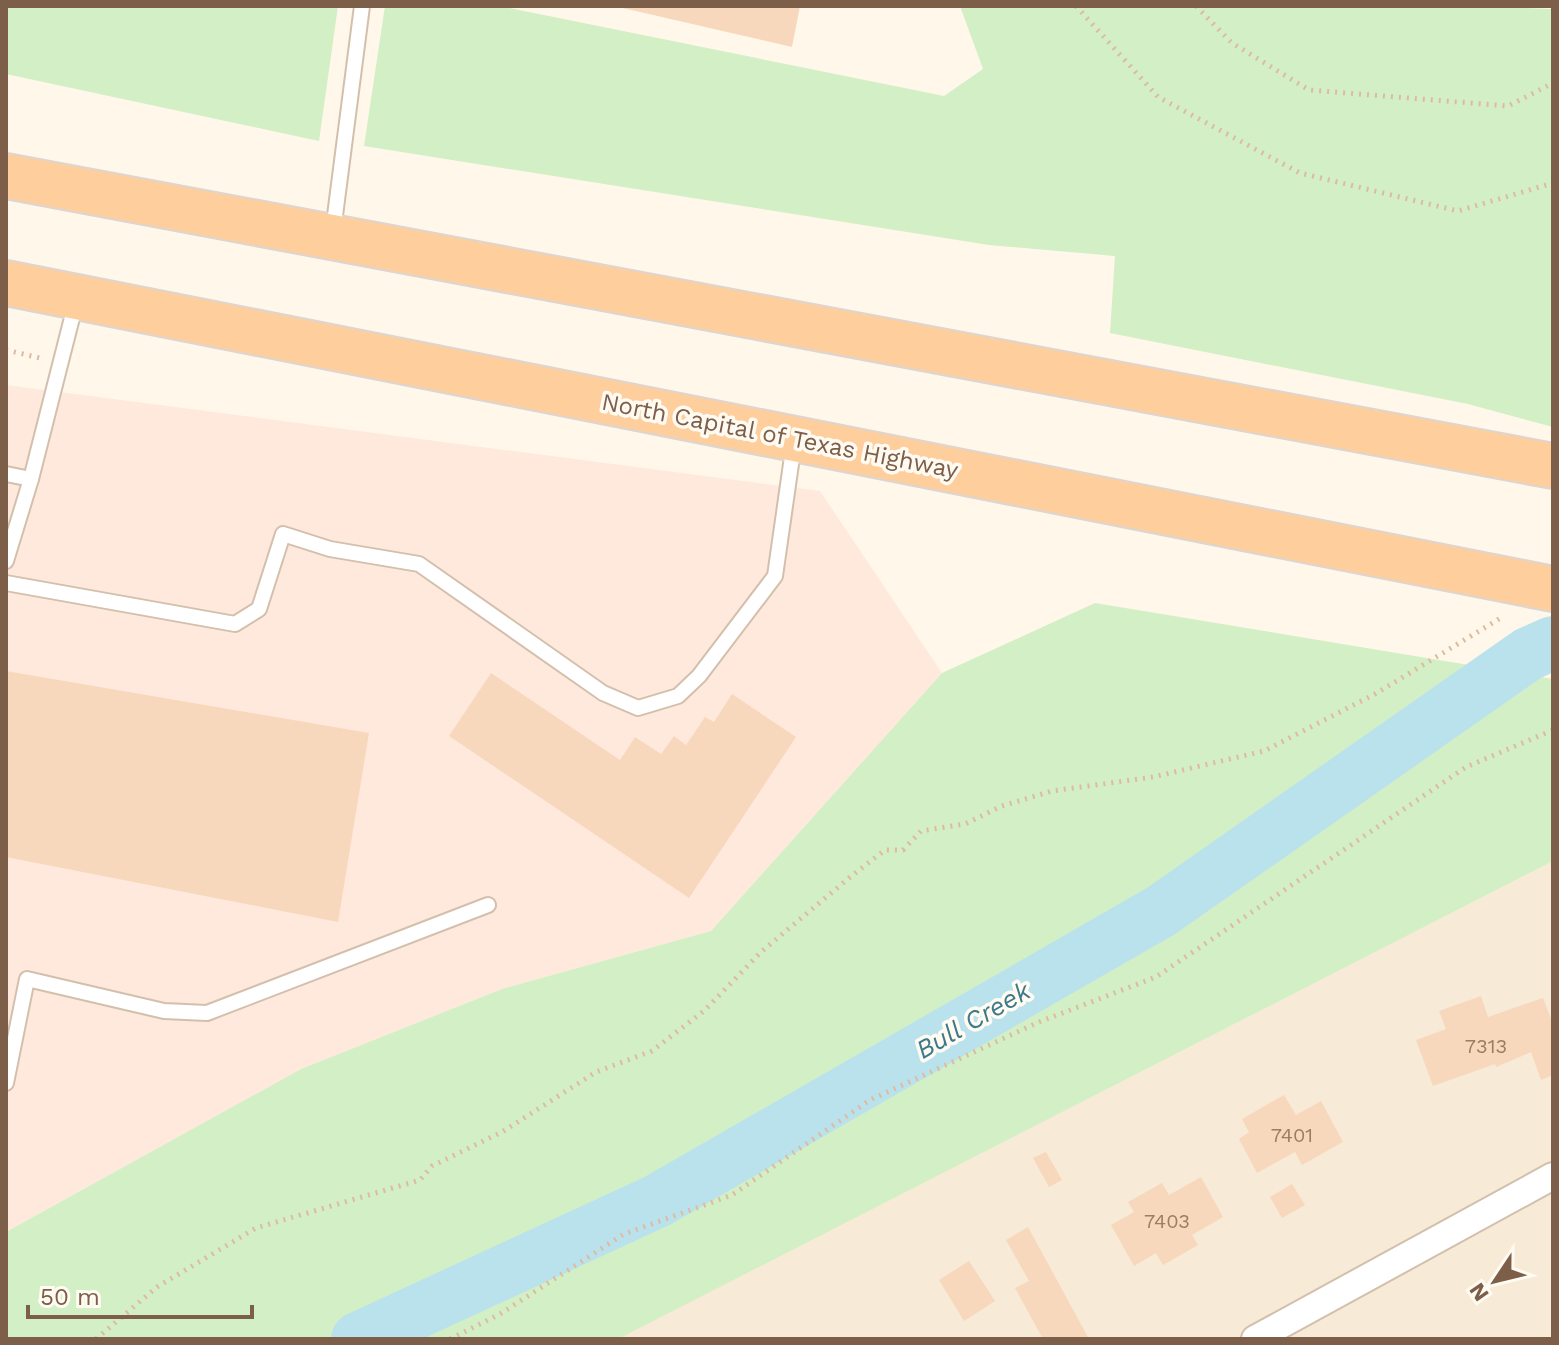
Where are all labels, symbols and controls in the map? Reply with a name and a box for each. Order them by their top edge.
street label: North Capital of Texas Highway [599,388,961,484]
water label: Bull Creek [911,975,1036,1065]
house number: 7313 [1465,1034,1507,1058]
house number: 7401 [1271,1123,1313,1147]
house number: 7403 [1144,1209,1190,1233]
north arrow [1455,1241,1535,1321]
scale bar [28,1269,252,1319]
text: N [1464,1278,1494,1306]
text: 50 m [40,1283,100,1311]

